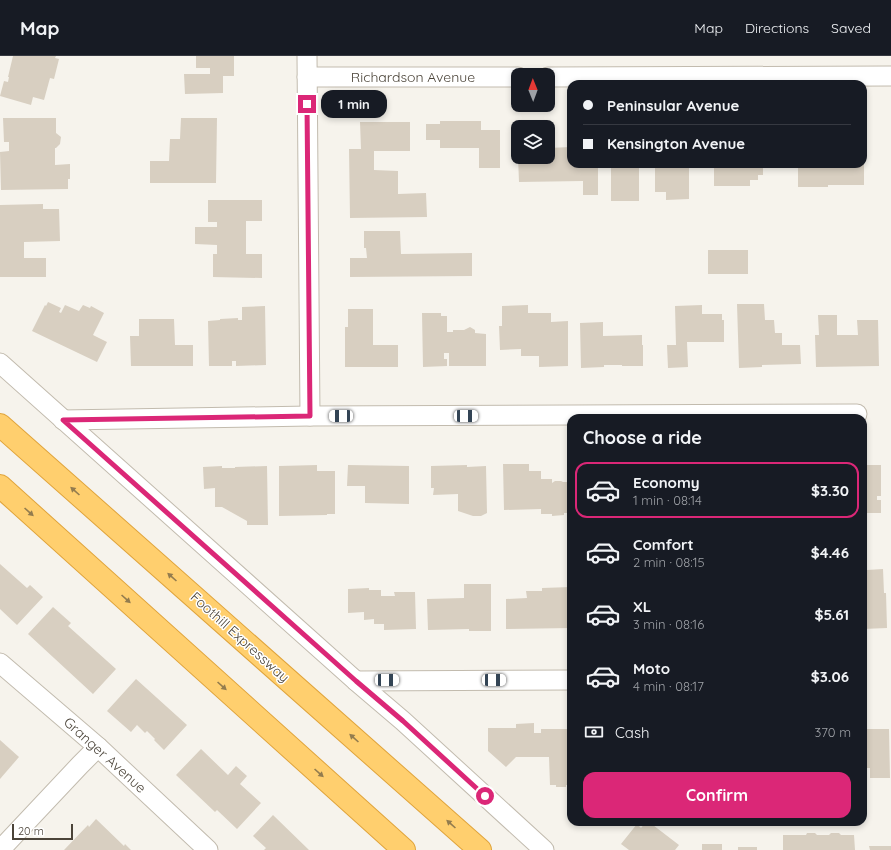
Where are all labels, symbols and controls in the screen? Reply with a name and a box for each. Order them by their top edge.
text: Map [20,16,59,40]
text: Map [694,19,723,37]
text: Directions [745,19,809,37]
text: Saved [831,19,871,37]
street label: Richardson Avenue [351,68,475,86]
north arrow [511,68,555,112]
map controls [511,68,555,164]
callout: 1 min [321,90,387,118]
route end [298,95,316,113]
text: 1 min [338,96,370,112]
text: Peninsular Avenue [607,96,739,115]
button: layers [511,120,555,164]
text: Kensington Avenue [607,134,745,153]
car [329,410,353,422]
car [454,410,478,422]
text: Choose a ride [583,426,702,449]
icon: car [585,472,621,508]
text: Economy [633,473,700,492]
text: $3.30 [811,481,849,500]
one-way arrow [70,487,80,496]
text: 1 min · 08:14 [633,492,702,508]
one-way arrow [24,508,34,517]
icon: car [585,534,621,570]
text: Comfort [633,535,694,554]
text: $4.46 [811,543,849,562]
text: 2 min · 08:15 [633,554,705,570]
one-way arrow [167,573,178,582]
street label: Foothill Expressway [187,588,293,686]
one-way arrow [120,595,131,604]
icon: car [585,596,621,632]
text: XL [633,597,651,616]
text: $5.61 [814,605,849,624]
text: 3 min · 08:16 [633,616,704,632]
icon: car [585,658,621,694]
text: Moto [633,659,670,678]
text: $3.06 [811,667,849,686]
car [375,674,399,686]
car [482,674,506,686]
text: 4 min · 08:17 [633,678,704,694]
one-way arrow [217,682,227,691]
street label: Granger Avenue [60,713,150,797]
icon: cash [583,721,605,743]
text: Cash [615,723,649,742]
text: 370 m [814,724,851,740]
one-way arrow [349,734,358,743]
one-way arrow [313,769,324,778]
button: Confirm [583,772,851,818]
route start [476,787,494,805]
one-way arrow [446,819,456,829]
scale bar [12,822,73,841]
text: 20 m [18,824,44,838]

